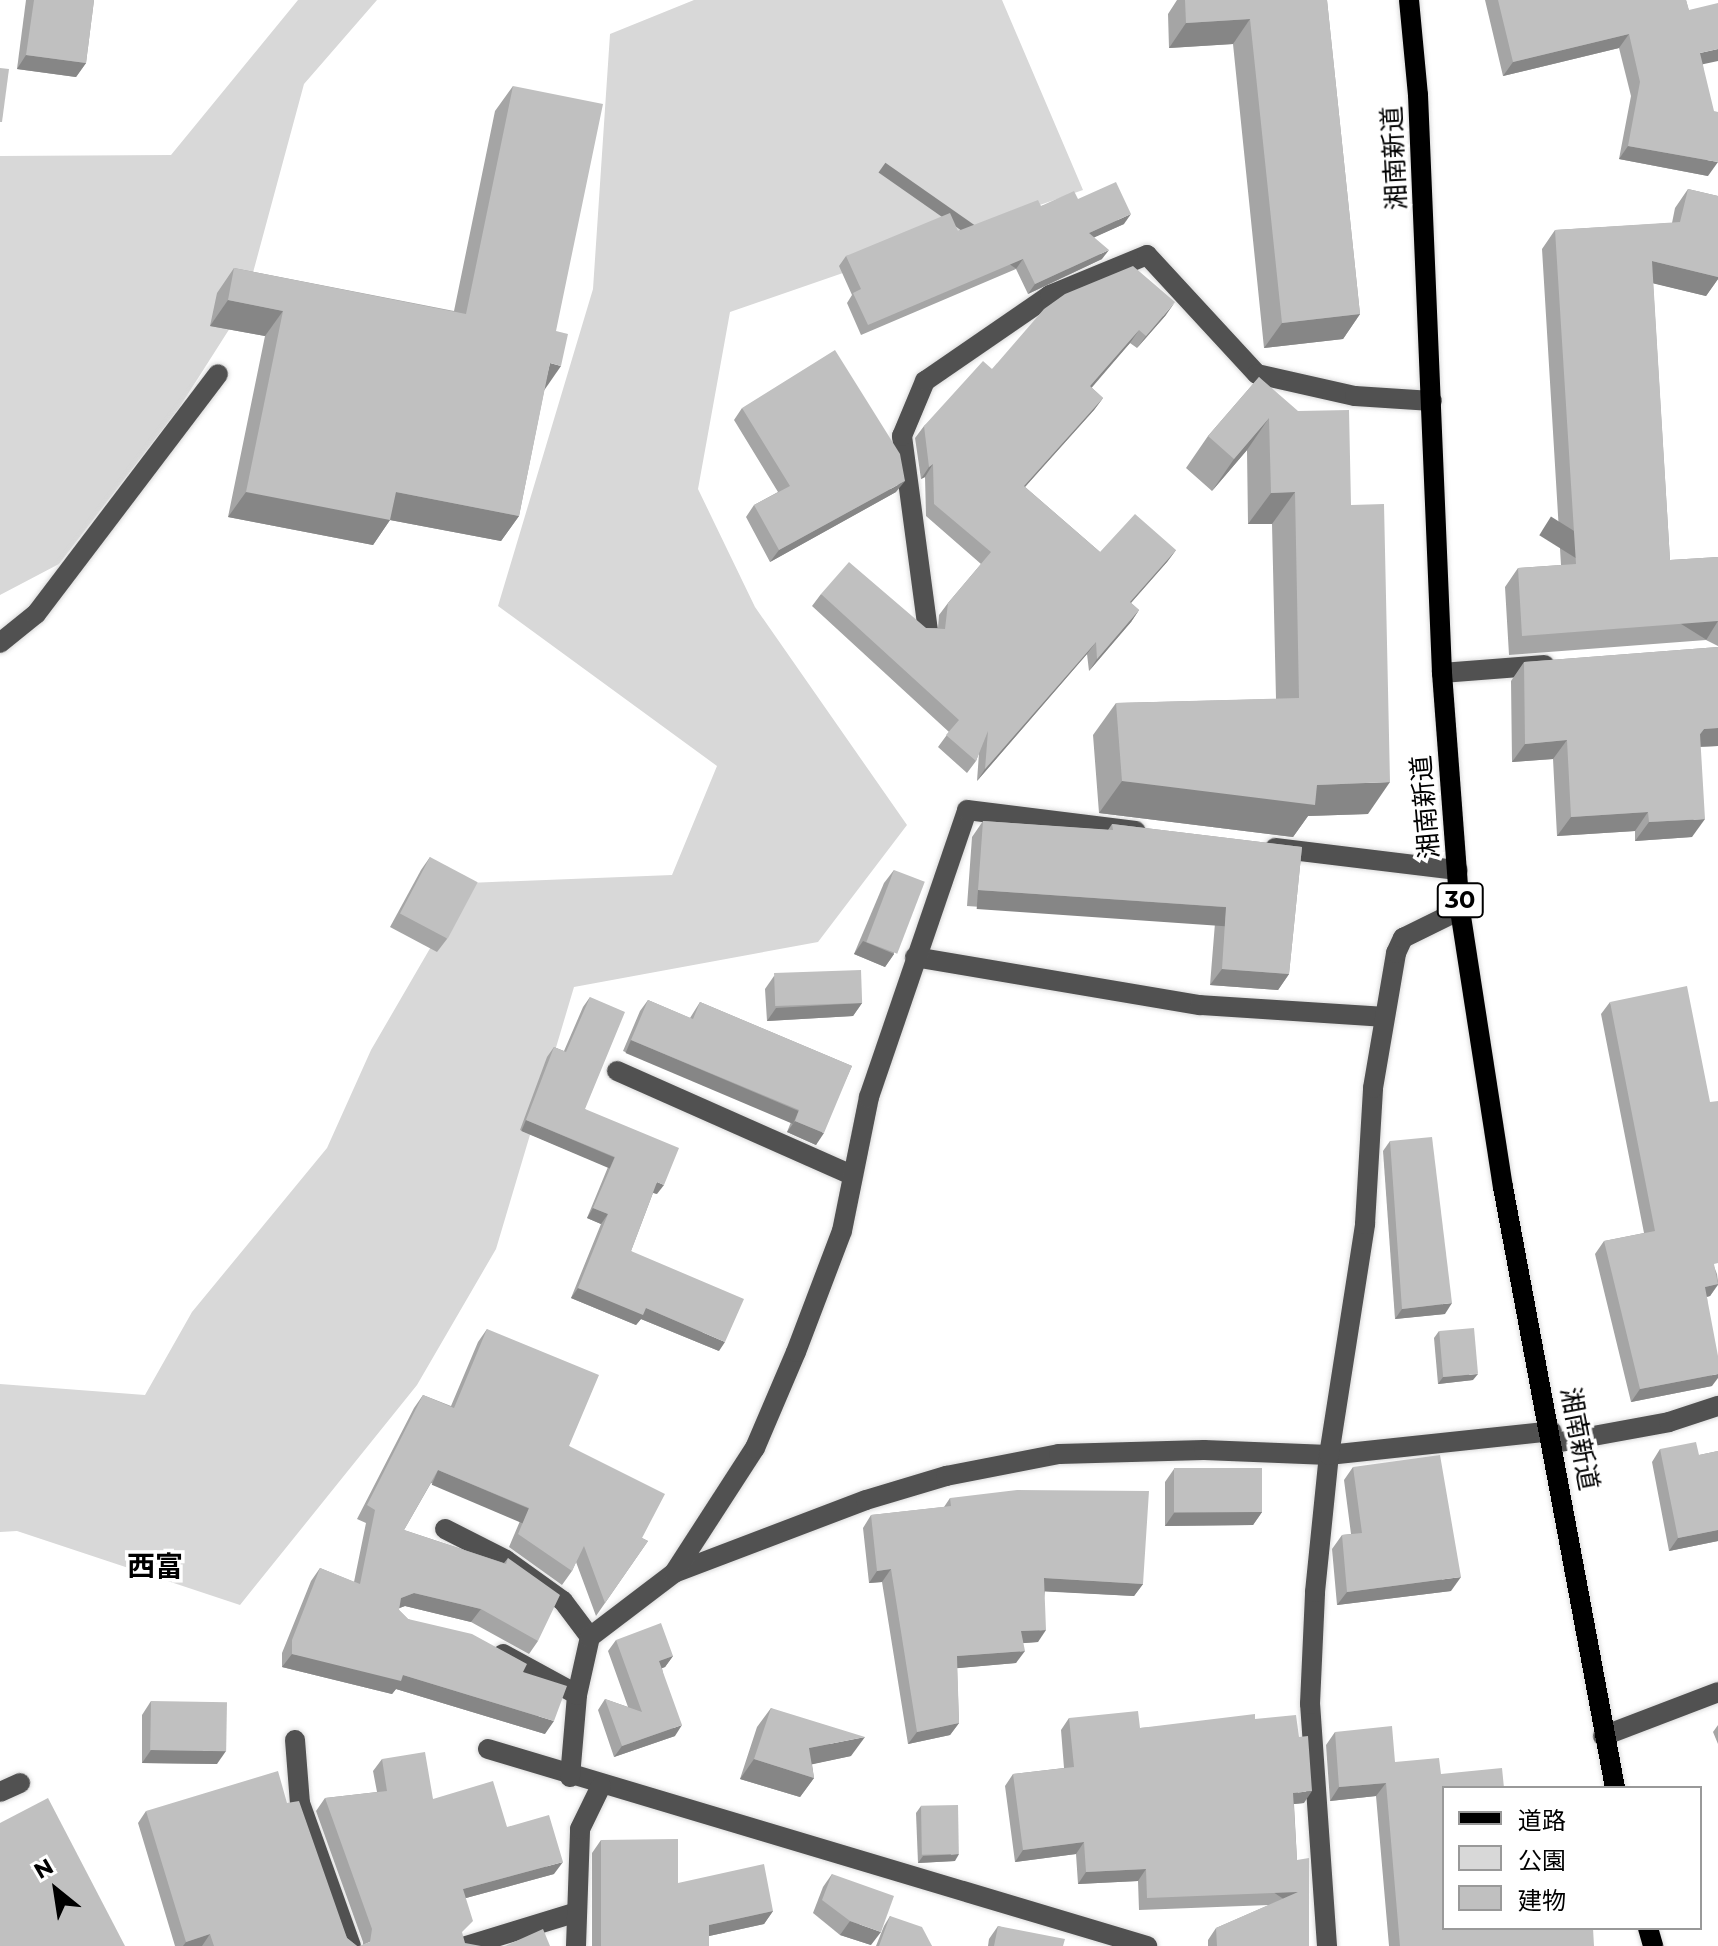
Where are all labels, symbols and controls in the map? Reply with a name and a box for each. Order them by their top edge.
street label: 湘南新道 [1377,105,1413,211]
street label: 湘南新道 [1406,754,1446,860]
road number: 30 [1436,880,1484,920]
street label: 湘南新道 [1554,1385,1604,1493]
district label: 西富 [127,1549,183,1583]
legend [1442,1786,1702,1930]
text: 道路 [1518,1806,1566,1835]
text: 公園 [1518,1846,1566,1875]
north arrow [16,1850,96,1930]
text: N [29,1853,58,1885]
text: 建物 [1518,1886,1566,1915]

